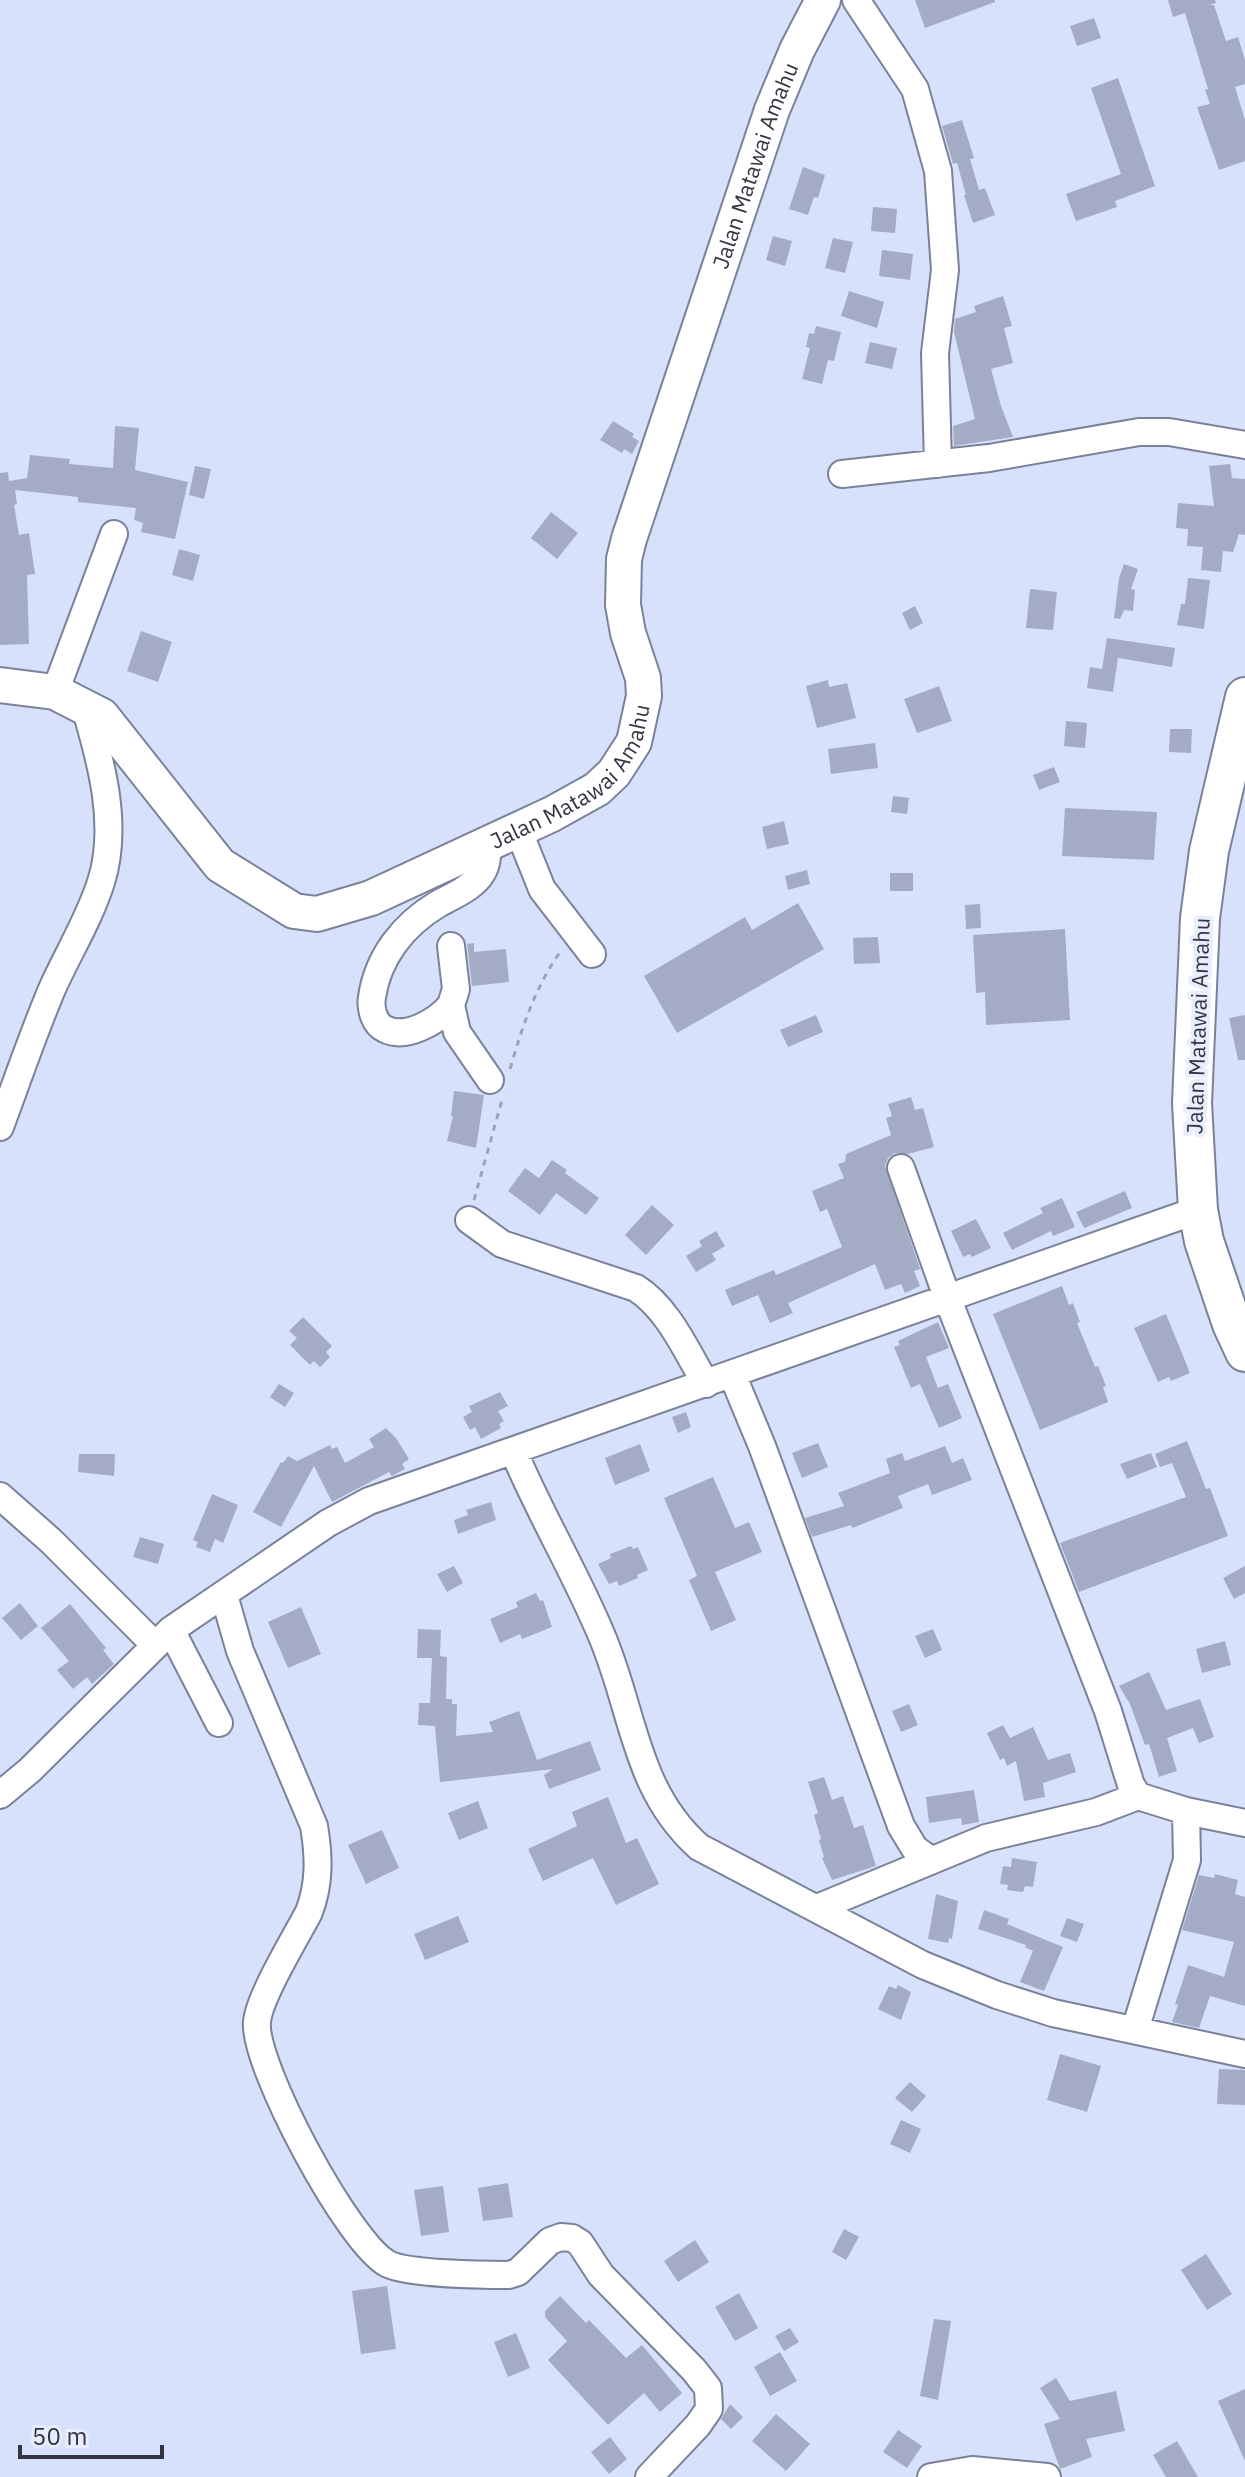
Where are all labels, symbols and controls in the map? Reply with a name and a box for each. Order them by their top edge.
street label: Jalan Matawai Amahu [705,58,804,272]
street label: Jalan Matawai Amahu [485,702,656,855]
street label: Jalan Matawai Amahu [1179,917,1216,1135]
scale bar [20,2409,162,2459]
text: 50 m [32,2420,87,2452]

